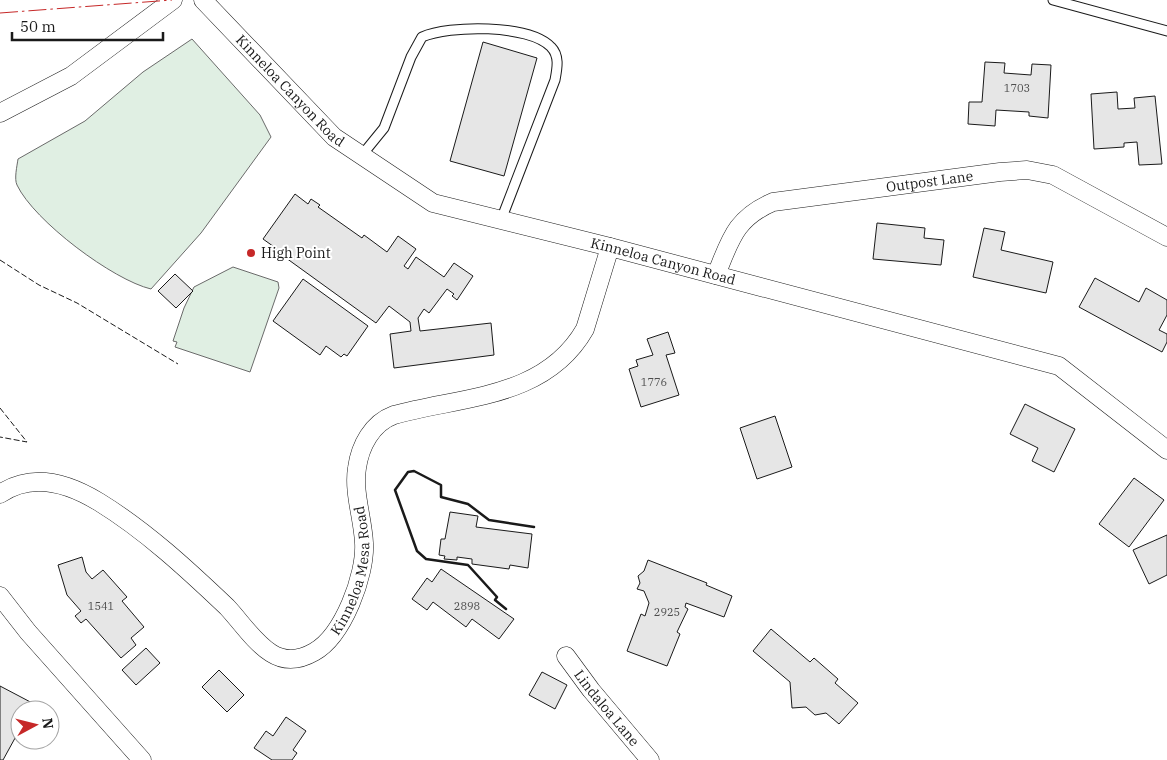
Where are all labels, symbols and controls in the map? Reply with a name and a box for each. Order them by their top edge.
scale bar [12,10,164,42]
text: 50 m [20,17,56,36]
street label: Kinneloa Canyon Road [232,31,349,151]
house number: 1703 [1004,81,1030,95]
street label: Outpost Lane [885,167,974,196]
street label: Kinneloa Canyon Road [589,234,738,289]
place label: High Point [261,244,331,262]
marker: High Point [245,247,257,259]
house number: 1776 [641,375,667,389]
street label: Kinneloa Mesa Road [326,504,373,638]
house number: 1541 [88,599,114,613]
house number: 2898 [454,599,480,613]
house number: 2925 [654,605,680,619]
street label: Lindaloa Lane [570,666,643,750]
north arrow [10,700,60,750]
text: N [38,717,58,730]

